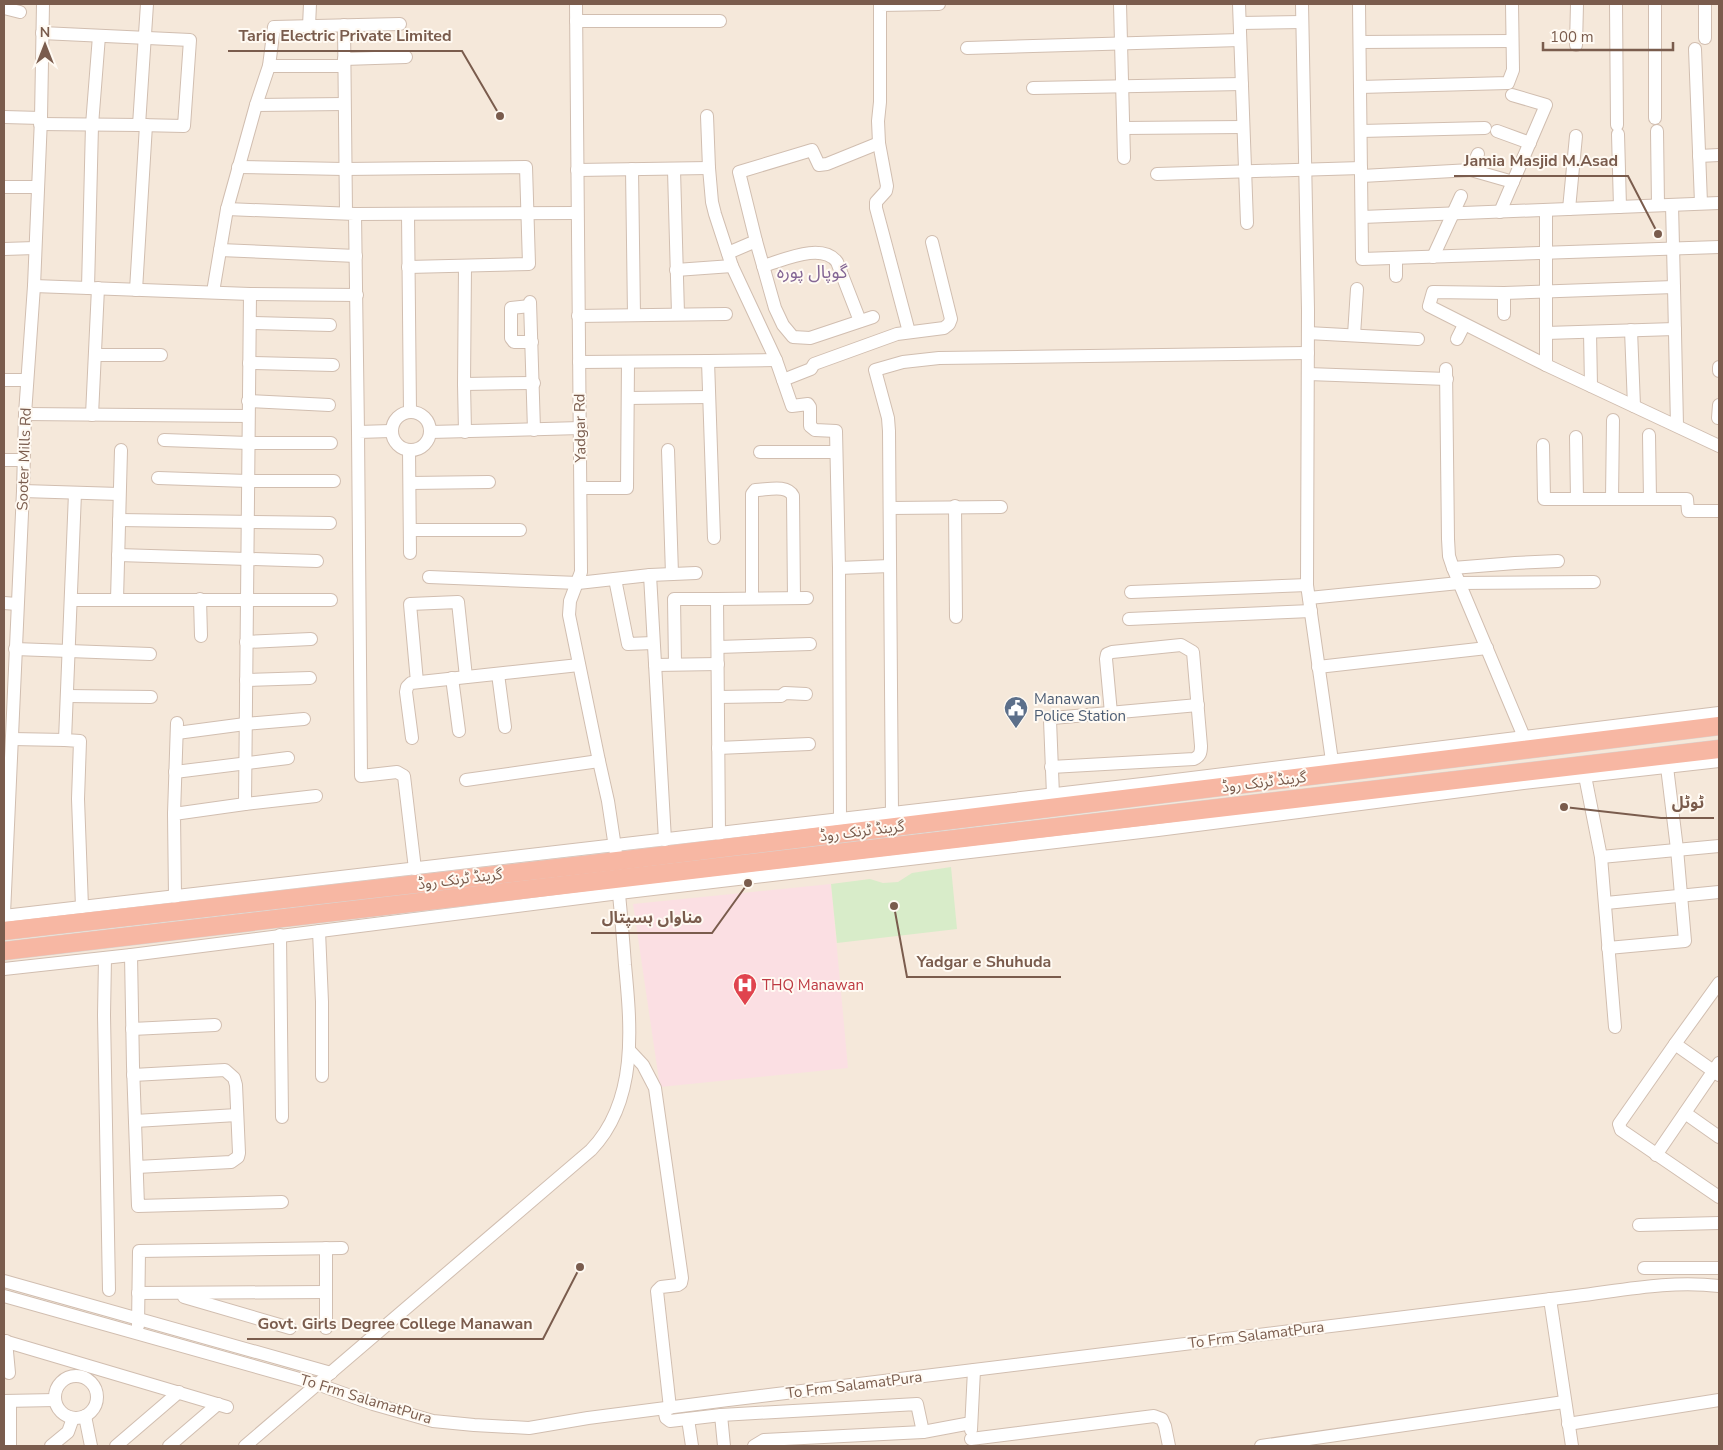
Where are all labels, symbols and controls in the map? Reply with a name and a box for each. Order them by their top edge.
north arrow [20,20,70,70]
callout: Tariq Electric Private Limited [228,20,462,51]
scale bar [1543,20,1673,52]
text: N [40,23,50,42]
text: Tariq Electric Private Limited [238,25,452,47]
text: 100 m [1550,27,1594,47]
callout: Jamia Masjid M.Asad [1454,145,1628,176]
text: Jamia Masjid M.Asad [1463,150,1618,172]
district label: گوپال پورہ [777,260,848,284]
street label: Yadgar Rd [569,393,591,464]
street label: Sooter Mills Rd [12,407,36,511]
place label: Manawan Police Station [1034,689,1126,726]
public building icon: Manawan Police Station [1003,695,1029,729]
street label: گرینڈ ٹرنک روڈ [1221,767,1308,797]
callout: ٹوٹل [1661,787,1714,818]
text: ٹوٹل [1672,792,1704,814]
street label: گرینڈ ٹرنک روڈ [819,816,906,846]
street label: گرینڈ ٹرنک روڈ [417,864,504,894]
callout: مناواں ہسپتال [591,902,712,933]
text: مناواں ہسپتال [602,907,702,929]
callout: Yadgar e Shuhuda [907,946,1061,977]
text: Yadgar e Shuhuda [916,951,1051,973]
hospital icon: THQ Manawan [732,972,758,1006]
place label: THQ Manawan [762,975,864,995]
callout: Govt. Girls Degree College Manawan [247,1308,543,1339]
text: Govt. Girls Degree College Manawan [257,1313,533,1335]
street label: To Frm SalamatPura [1187,1317,1325,1353]
street label: To Frm SalamatPura [785,1367,923,1403]
street label: To Frm SalamatPura [298,1369,434,1429]

